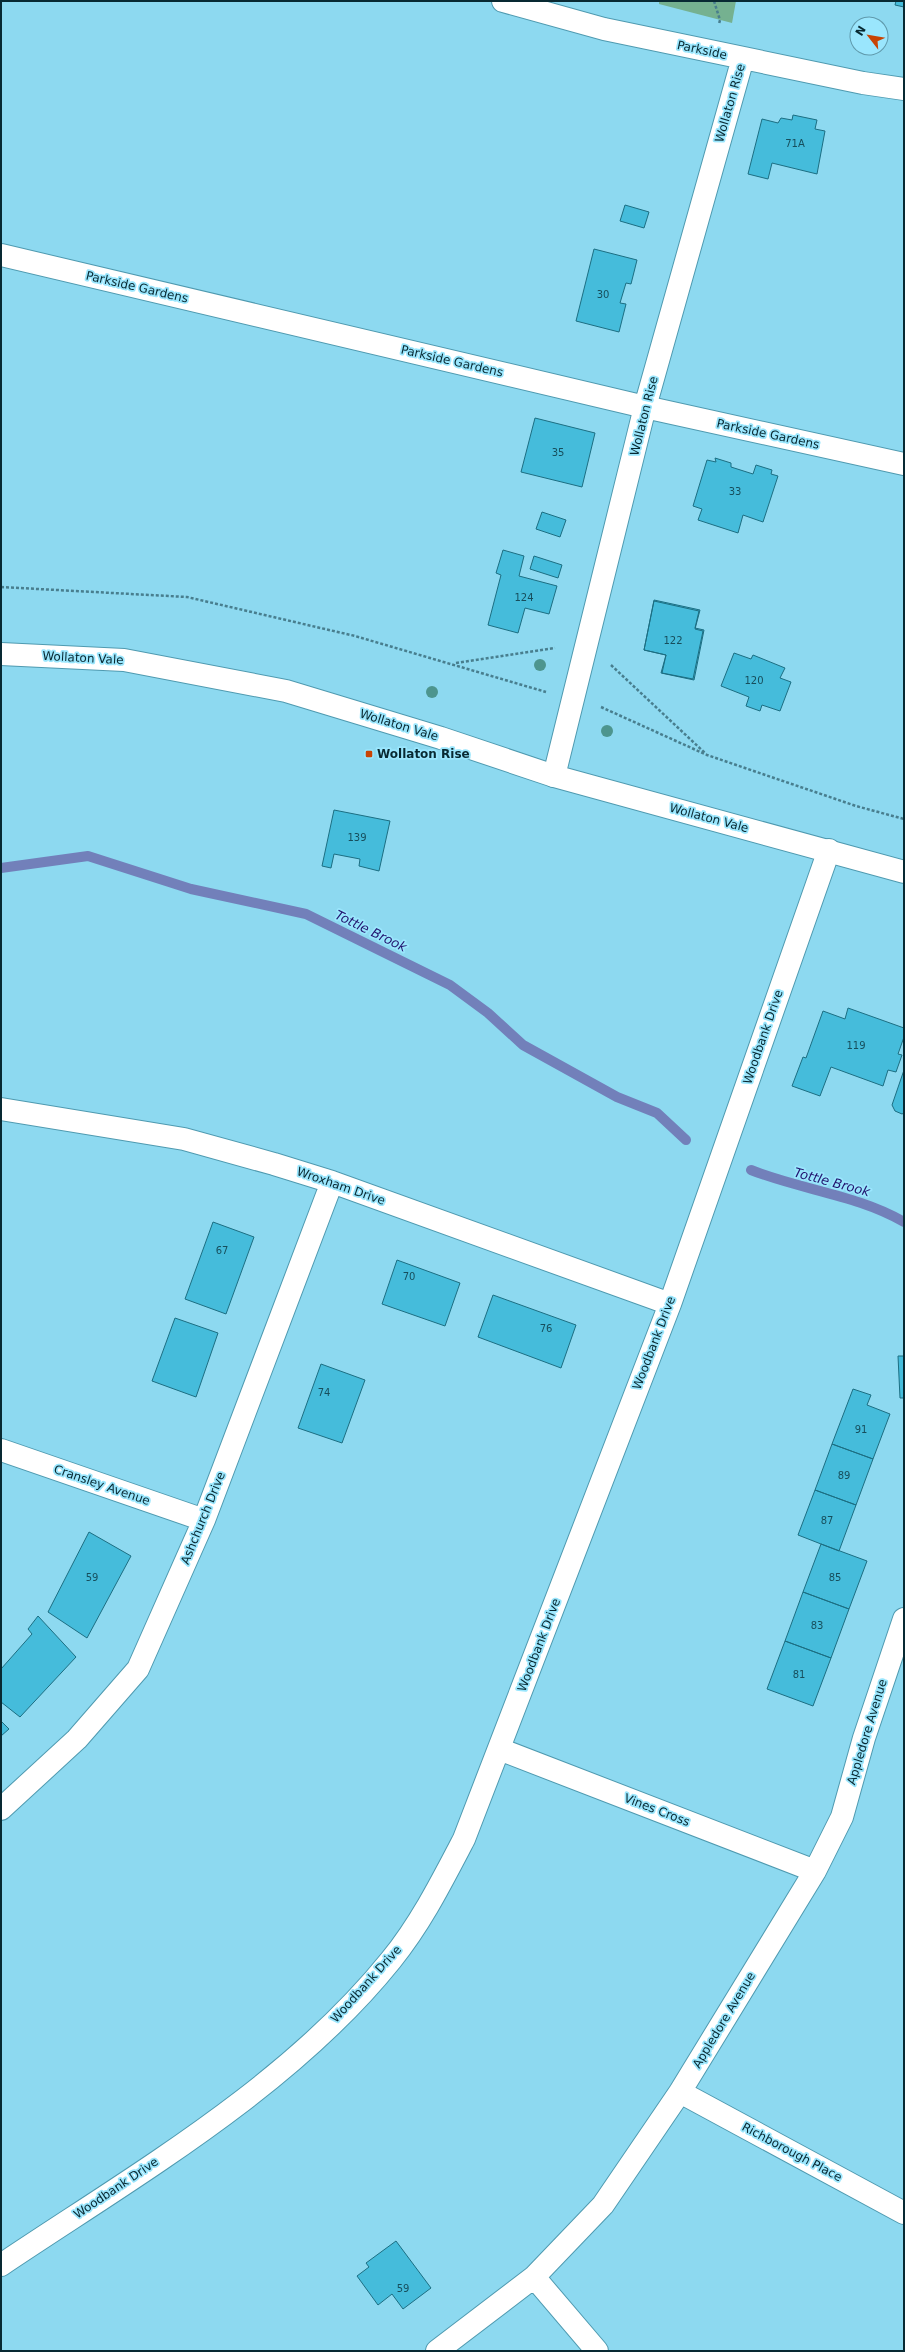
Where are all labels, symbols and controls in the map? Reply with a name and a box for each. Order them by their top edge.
north arrow [849,16,889,56]
text: N [853,24,869,38]
street label: Parkside [676,38,728,62]
street label: Wollaton Rise [712,62,748,144]
house number: 71A [785,138,805,149]
street label: Parkside Gardens [84,268,190,306]
house number: 30 [597,289,609,300]
street label: Parkside Gardens [399,342,505,380]
street label: Wollaton Rise [627,375,661,457]
street label: Parkside Gardens [715,416,821,452]
house number: 35 [552,447,564,458]
house number: 33 [729,486,741,497]
house number: 124 [514,592,534,603]
house number: 122 [663,635,683,646]
street label: Wollaton Vale [42,649,124,667]
house number: 120 [744,675,764,686]
street label: Wollaton Vale [358,706,440,744]
place label: Wollaton Rise [377,747,470,761]
marker: Wollaton Rise [364,749,374,759]
street label: Wollaton Vale [668,801,750,835]
house number: 139 [347,832,367,843]
water label: Tottle Brook [333,907,410,955]
street label: Woodbank Drive [740,988,786,1086]
house number: 119 [846,1040,866,1051]
street label: Wroxham Drive [295,1164,387,1208]
water label: Tottle Brook [792,1165,872,1199]
house number: 67 [216,1245,228,1256]
house number: 70 [403,1271,415,1282]
street label: Woodbank Drive [630,1294,678,1392]
house number: 76 [540,1323,552,1334]
house number: 74 [318,1387,330,1398]
house number: 91 [855,1424,867,1435]
street label: Cransley Avenue [52,1462,152,1508]
street label: Ashchurch Drive [178,1470,228,1566]
house number: 89 [838,1470,850,1481]
house number: 87 [821,1515,833,1526]
house number: 59 [86,1572,98,1583]
house number: 85 [829,1572,841,1583]
street label: Woodbank Drive [515,1596,563,1694]
house number: 83 [811,1620,823,1631]
house number: 81 [793,1669,805,1680]
street label: Appledore Avenue [844,1678,890,1786]
street label: Vines Cross [622,1791,692,1829]
street label: Woodbank Drive [328,1943,404,2025]
street label: Appledore Avenue [690,1969,758,2071]
street label: Richborough Place [740,2120,844,2184]
street label: Woodbank Drive [71,2155,161,2221]
house number: 59 [397,2283,409,2294]

